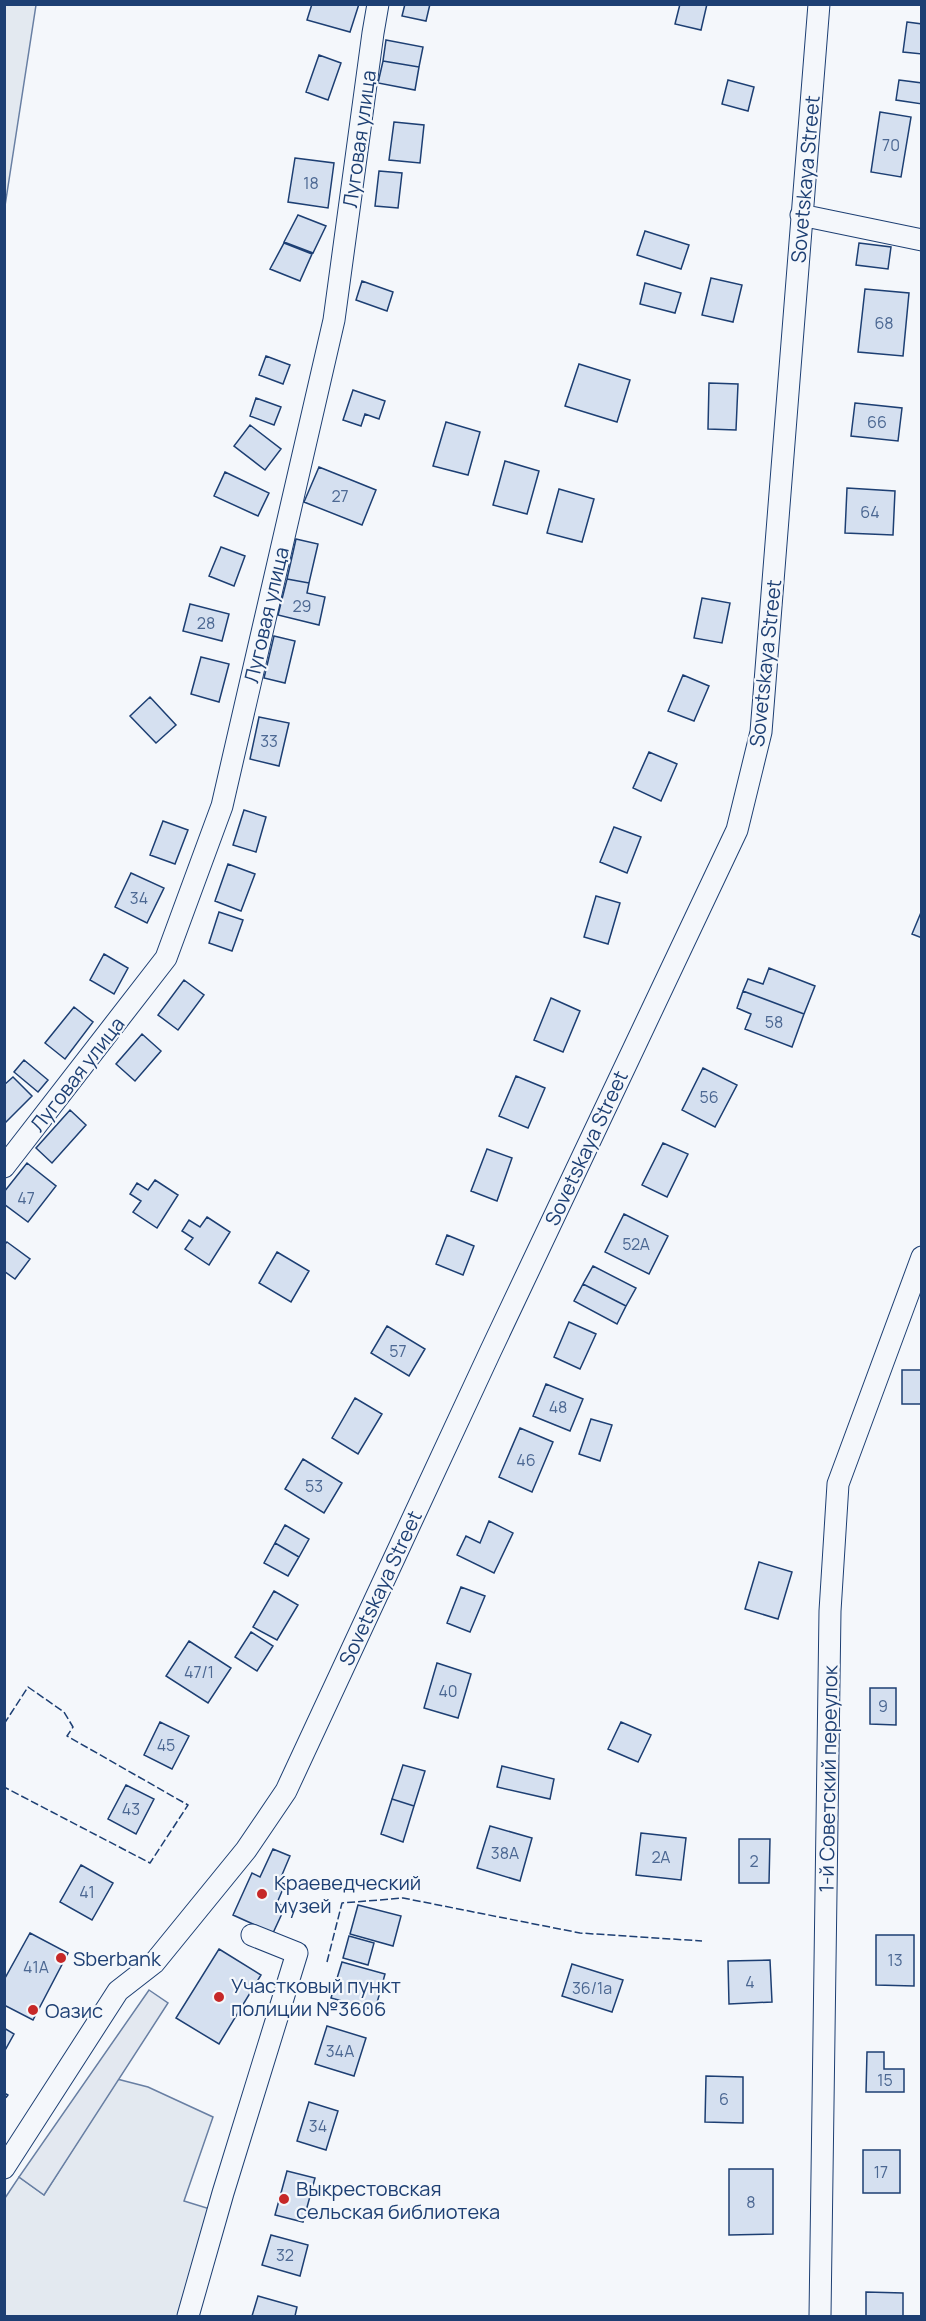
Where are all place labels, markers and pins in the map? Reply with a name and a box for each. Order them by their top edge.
place label: Краеведческий музей [274,1869,421,1919]
marker: Краеведческий музей [255,1887,269,1901]
place label: Sberbank [73,1945,162,1972]
marker: Sberbank [54,1951,68,1965]
place label: Участковый пункт полиции №3606 [231,1972,401,2022]
marker: Участковый пункт полиции №3606 [212,1990,226,2004]
place label: Оазис [45,1997,103,2024]
marker: Оазис [26,2003,40,2017]
place label: Выкрестовская сельская библиотека [296,2175,500,2225]
marker: Выкрестовская сельская библиотека [277,2192,291,2206]

